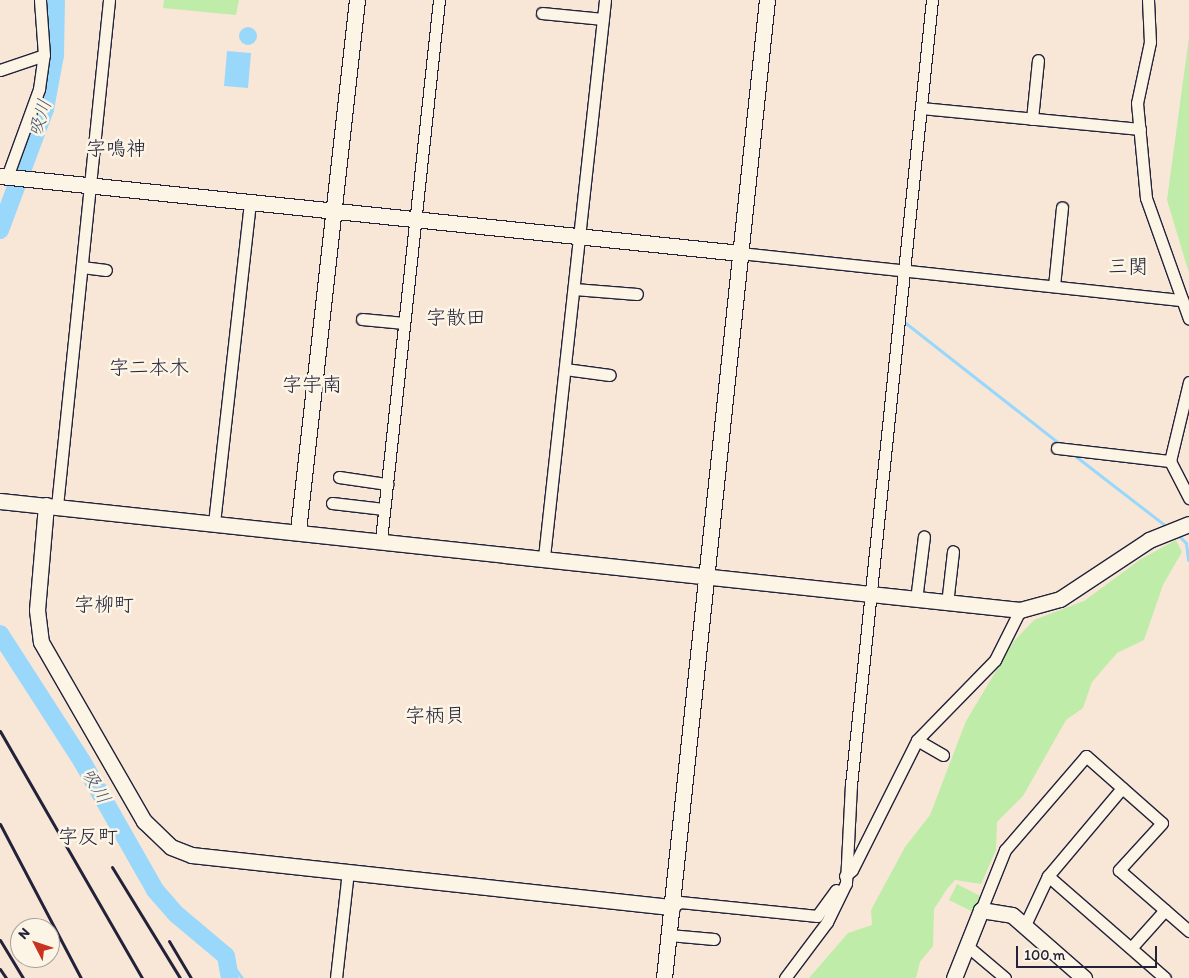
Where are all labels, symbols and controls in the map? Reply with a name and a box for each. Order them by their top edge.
water label: 吸川 [24,96,56,140]
district label: 字鳴神 [86,136,146,160]
district label: 三関 [1108,254,1148,278]
district label: 字散田 [426,305,486,329]
district label: 字二本木 [109,355,189,379]
district label: 字宇南 [282,372,342,396]
district label: 字柳町 [74,592,134,616]
district label: 字柄貝 [405,703,465,727]
water label: 吸川 [77,764,115,808]
district label: 字反町 [58,824,118,848]
north arrow [10,918,60,968]
text: N [15,924,34,943]
scale bar [1019,936,1160,968]
text: 100 m [1024,946,1065,964]

